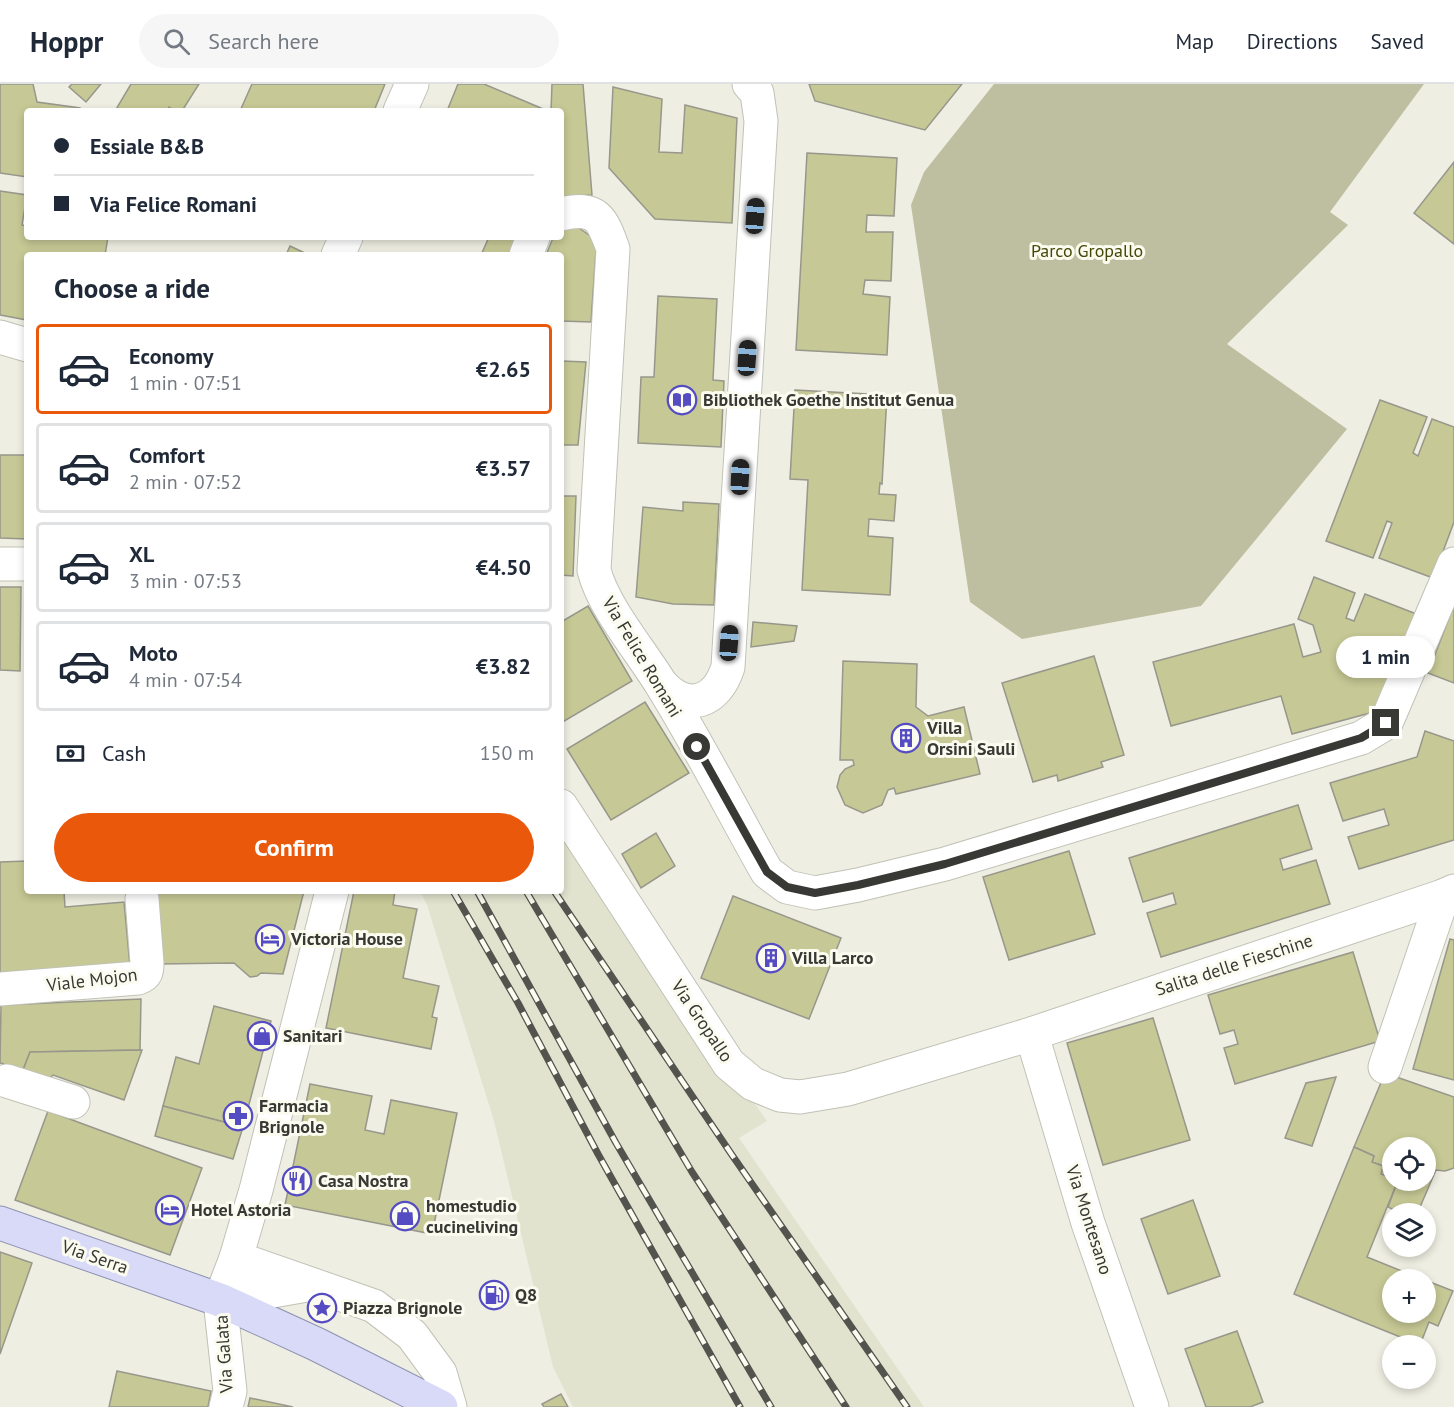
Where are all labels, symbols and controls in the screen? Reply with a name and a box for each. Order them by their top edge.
search box [139,14,559,68]
text: Hoppr [30,23,103,60]
icon: search [160,25,193,58]
text: Search here [208,27,319,55]
text: Map [1175,28,1214,55]
text: Directions [1247,28,1338,55]
text: Saved [1371,28,1424,55]
text: Essiale B&B [90,132,204,160]
text: Via Felice Romani [90,190,257,218]
car [745,197,765,235]
park label: Parco Gropallo [1031,239,1143,262]
text: Choose a ride [54,271,210,305]
car [737,339,757,377]
icon: car [57,342,111,396]
text: Economy [129,342,213,370]
text: €2.65 [476,355,531,383]
text: 1 min · 07:51 [129,370,242,396]
library icon: Bibliothek Goethe Institut Genua [666,384,698,416]
place label: Bibliothek Goethe Institut Genua [703,388,954,411]
icon: car [57,441,111,495]
text: Comfort [129,441,205,469]
text: €3.57 [476,454,531,482]
car [730,459,750,495]
text: 2 min · 07:52 [129,469,242,495]
icon: car [57,540,111,594]
text: XL [129,540,154,568]
text: €4.50 [476,553,531,581]
text: 3 min · 07:53 [129,568,242,594]
street label: Via Felice Romani [597,591,687,721]
car [719,624,739,662]
callout: 1 min [1336,636,1436,678]
icon: car [57,639,111,693]
text: Moto [129,639,178,667]
text: 1 min [1361,644,1410,670]
text: €3.82 [476,652,531,680]
text: 4 min · 07:54 [129,667,242,693]
route end [1372,709,1399,736]
place label: Villa Orsini Sauli [926,716,1015,760]
building icon: Villa Orsini Sauli [890,722,922,754]
route start [683,733,710,760]
icon: cash [54,737,87,770]
text: Cash [102,739,146,767]
text: 150 m [480,740,534,766]
button: Confirm [54,813,534,882]
hotel icon: Victoria House [254,923,286,955]
place label: Victoria House [290,927,403,950]
street label: Salita delle Fieschine [1152,928,1316,1001]
building icon: Villa Larco [755,942,787,974]
place label: Villa Larco [791,946,874,969]
street label: Viale Mojon [44,963,139,997]
street label: Via Gropallo [666,974,738,1066]
shop icon: Sanitari [246,1020,278,1052]
place label: Sanitari [283,1024,343,1047]
place label: Farmacia Brignole [259,1094,328,1138]
pharmacy icon: Farmacia Brignole [222,1100,254,1132]
map controls [1382,1137,1436,1389]
button: locate [1382,1137,1436,1191]
street label: Via Montesano [1061,1161,1118,1277]
restaurant icon: Casa Nostra [281,1165,313,1197]
place label: Casa Nostra [318,1169,409,1192]
hotel icon: Hotel Astoria [154,1194,186,1226]
place label: homestudio cucineliving [426,1194,518,1238]
place label: Hotel Astoria [191,1198,291,1221]
shop icon: homestudio cucineliving [389,1200,421,1232]
button: layers [1382,1203,1436,1257]
street label: Via Serra [58,1234,131,1279]
button: + [1382,1269,1436,1323]
fuel station icon: Q8 [478,1279,510,1311]
place label: Q8 [515,1283,537,1306]
place icon: Piazza Brignole [306,1292,338,1324]
place label: Piazza Brignole [343,1296,462,1319]
street label: Via Galata [209,1314,238,1395]
button: − [1382,1335,1436,1389]

